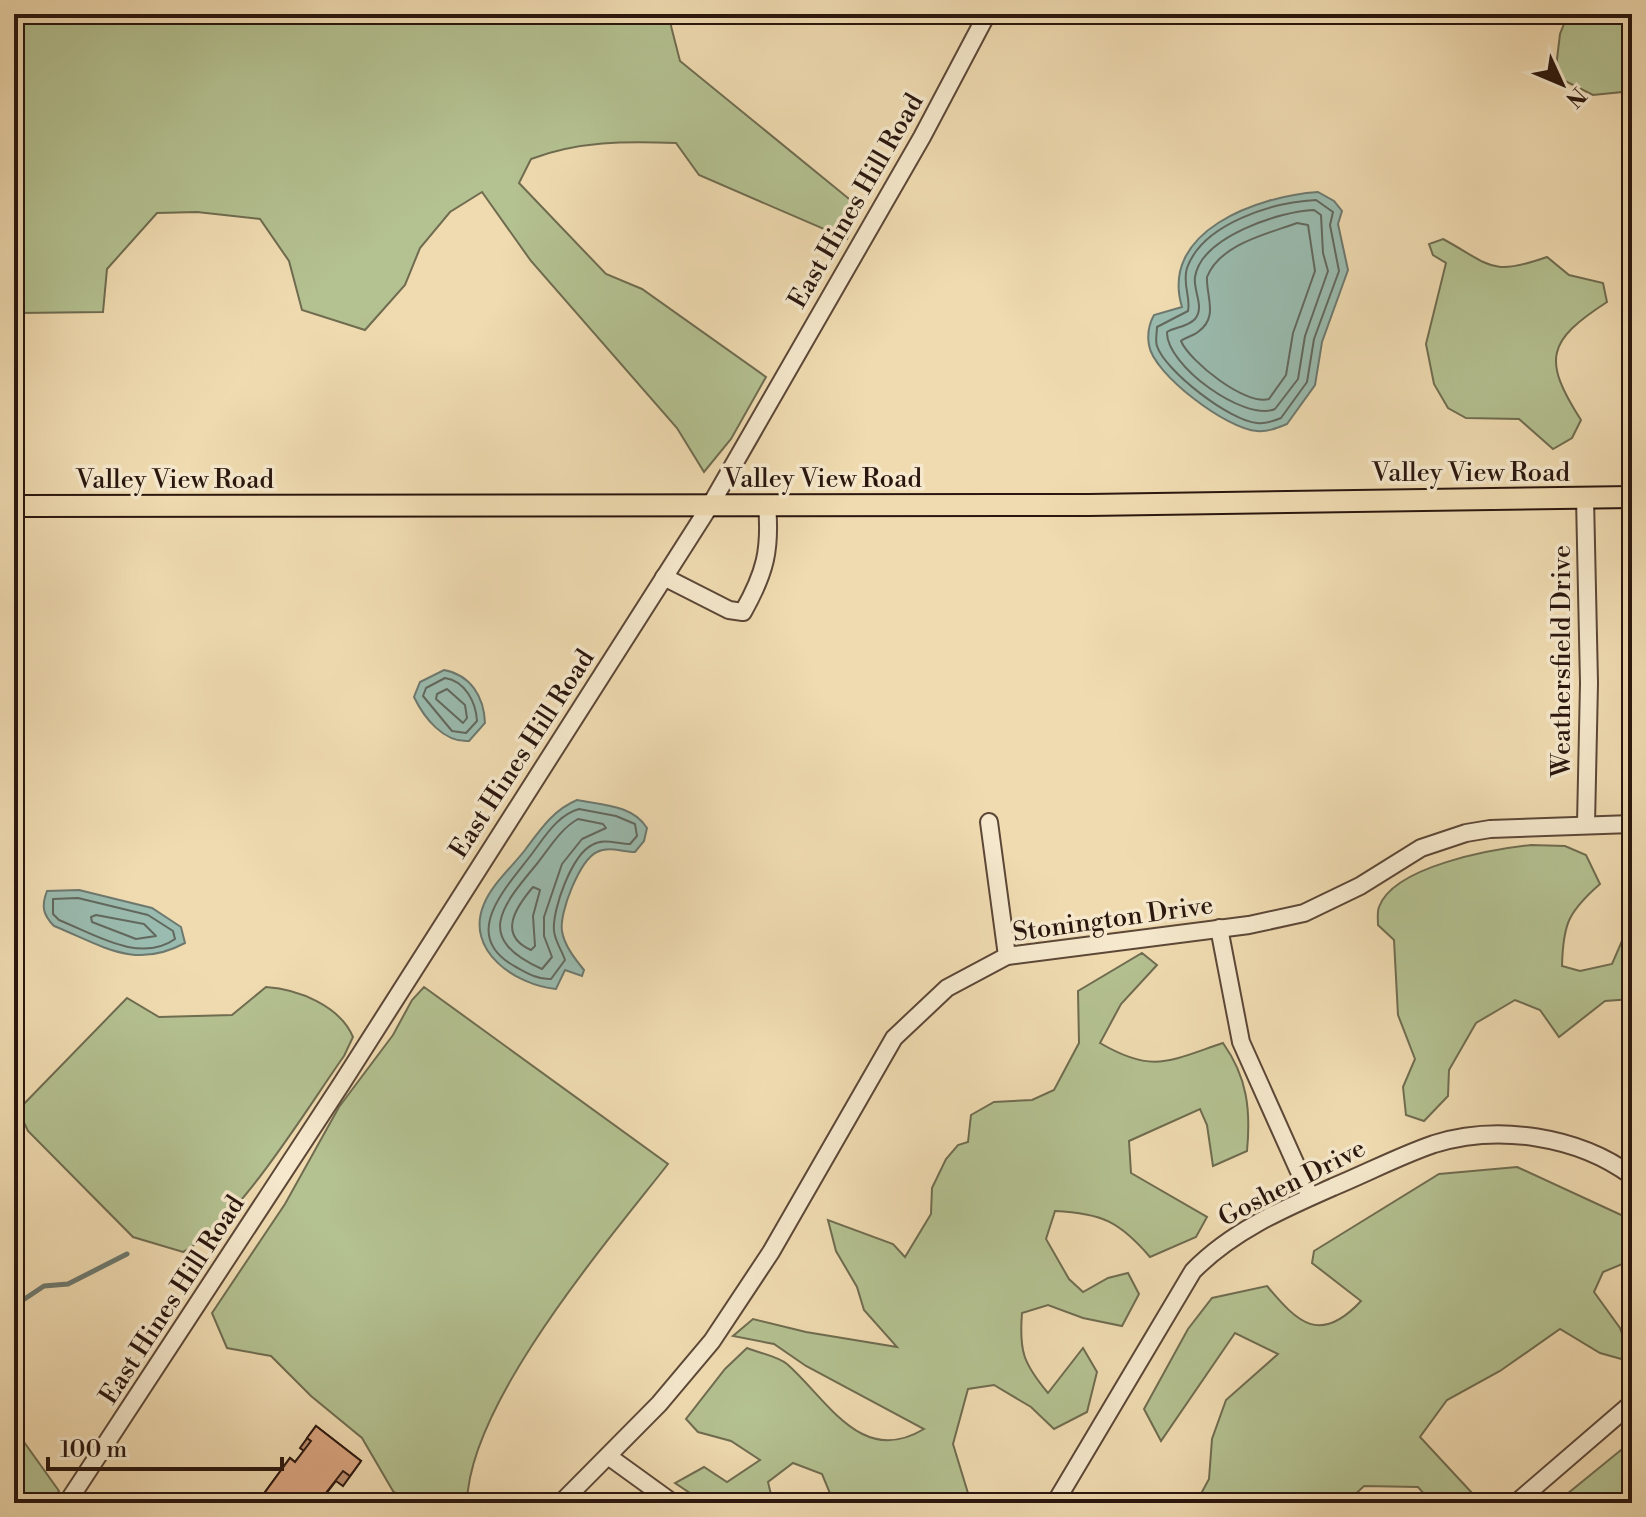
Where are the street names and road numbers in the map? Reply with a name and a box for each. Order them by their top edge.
street label: East Hines Hill Road [782,88,931,314]
street label: Valley View Road [1371,457,1570,489]
street label: Valley View Road [723,463,922,495]
street label: Valley View Road [75,464,274,496]
street label: Weathersfield Drive [1546,545,1578,778]
street label: East Hines Hill Road [443,643,602,864]
street label: Stonington Drive [1011,889,1215,949]
street label: Goshen Drive [1213,1132,1371,1234]
street label: East Hines Hill Road [93,1189,252,1410]

